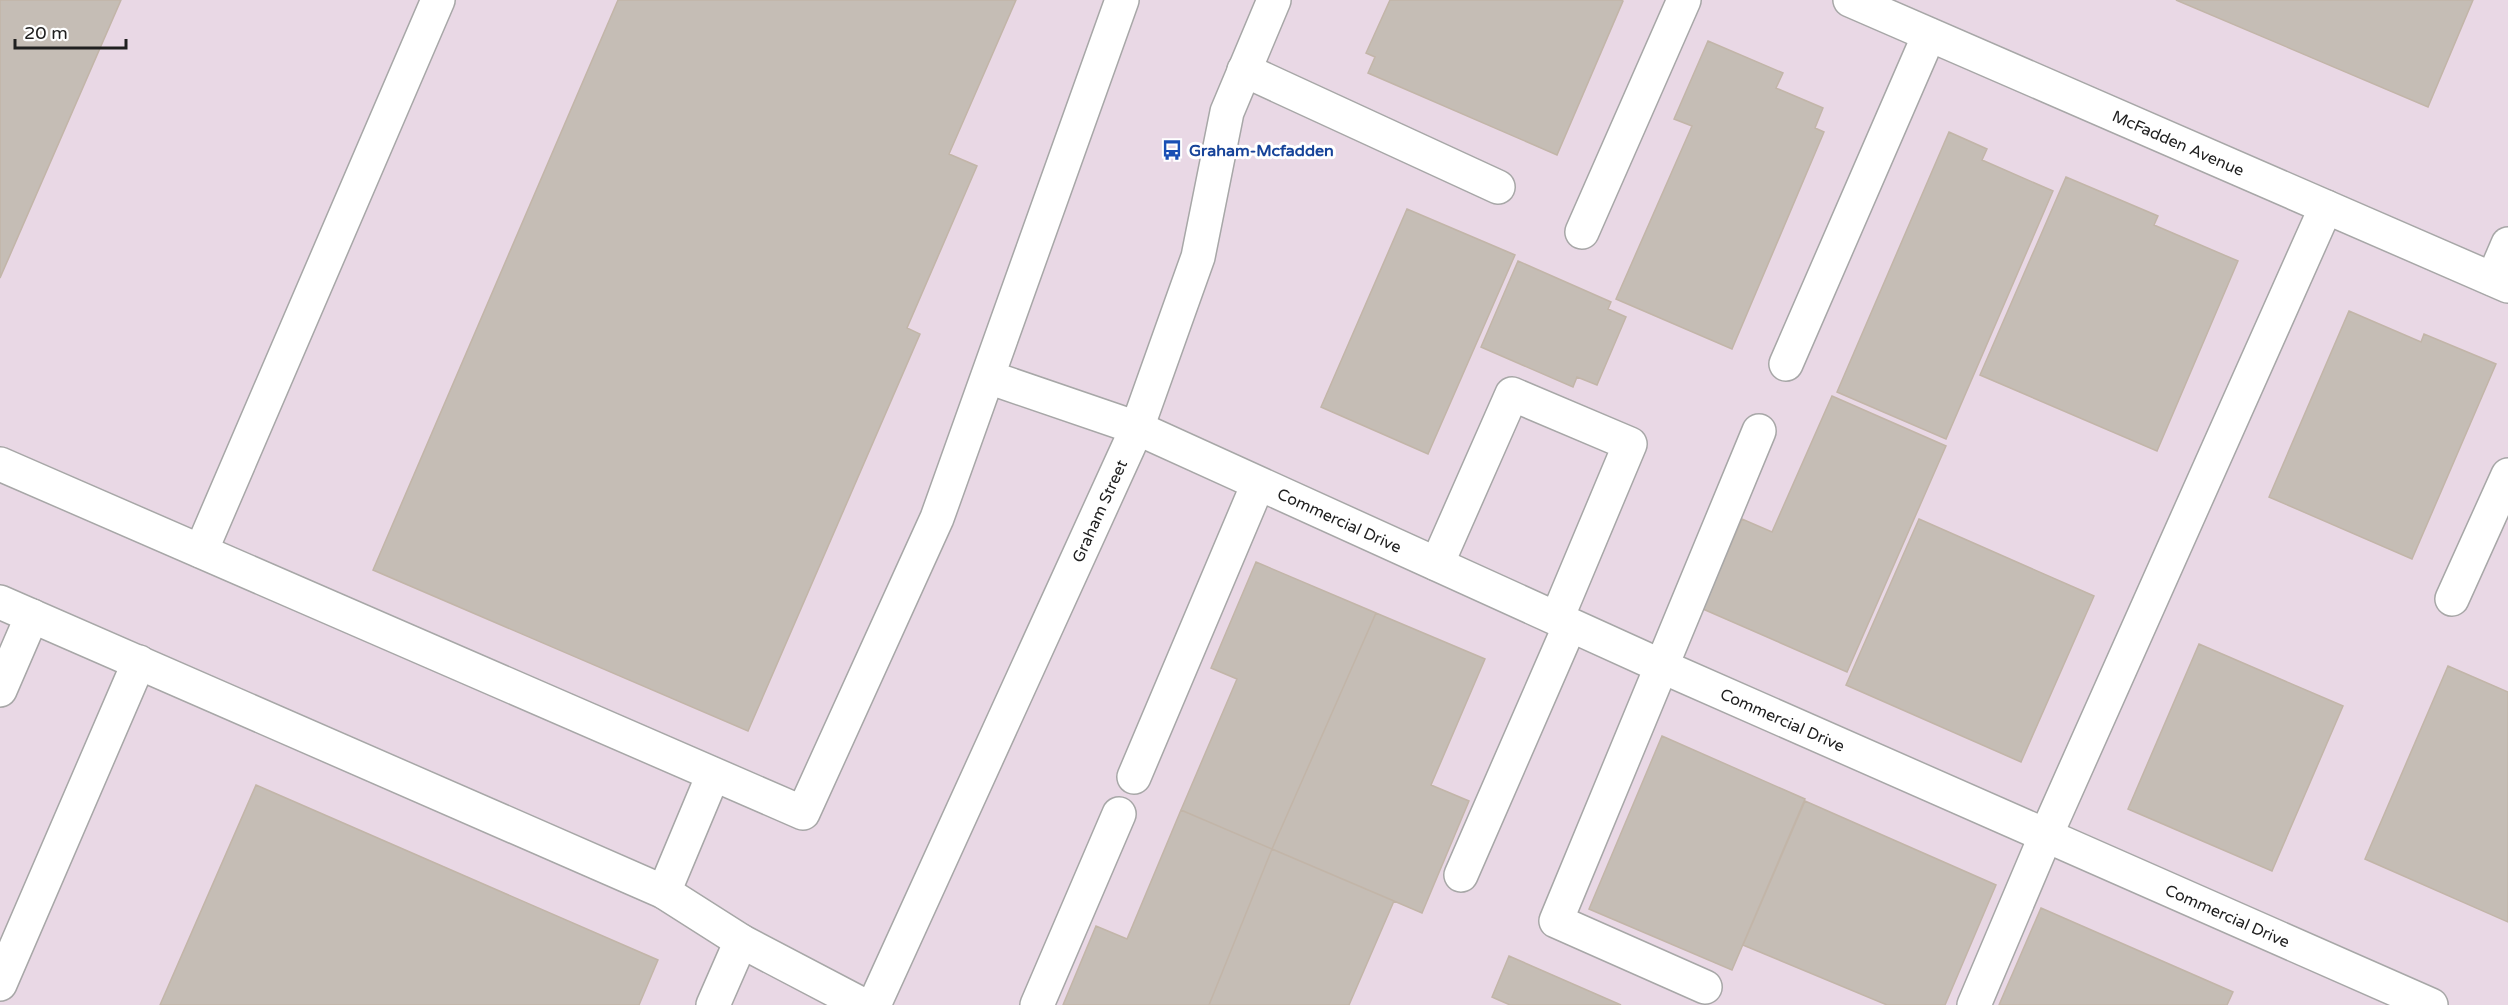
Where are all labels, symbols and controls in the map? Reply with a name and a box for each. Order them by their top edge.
scale bar [15,12,126,50]
text: 20 m [24,22,68,44]
street label: McFadden Avenue [2109,106,2247,181]
bus stop icon: Graham-Mcfadden [1160,138,1184,162]
place label: Graham-Mcfadden [1189,141,1334,161]
street label: Graham Street [1068,457,1132,566]
street label: Commercial Drive [1274,484,1404,558]
street label: Commercial Drive [1717,684,1848,757]
street label: Commercial Drive [2162,880,2293,952]

